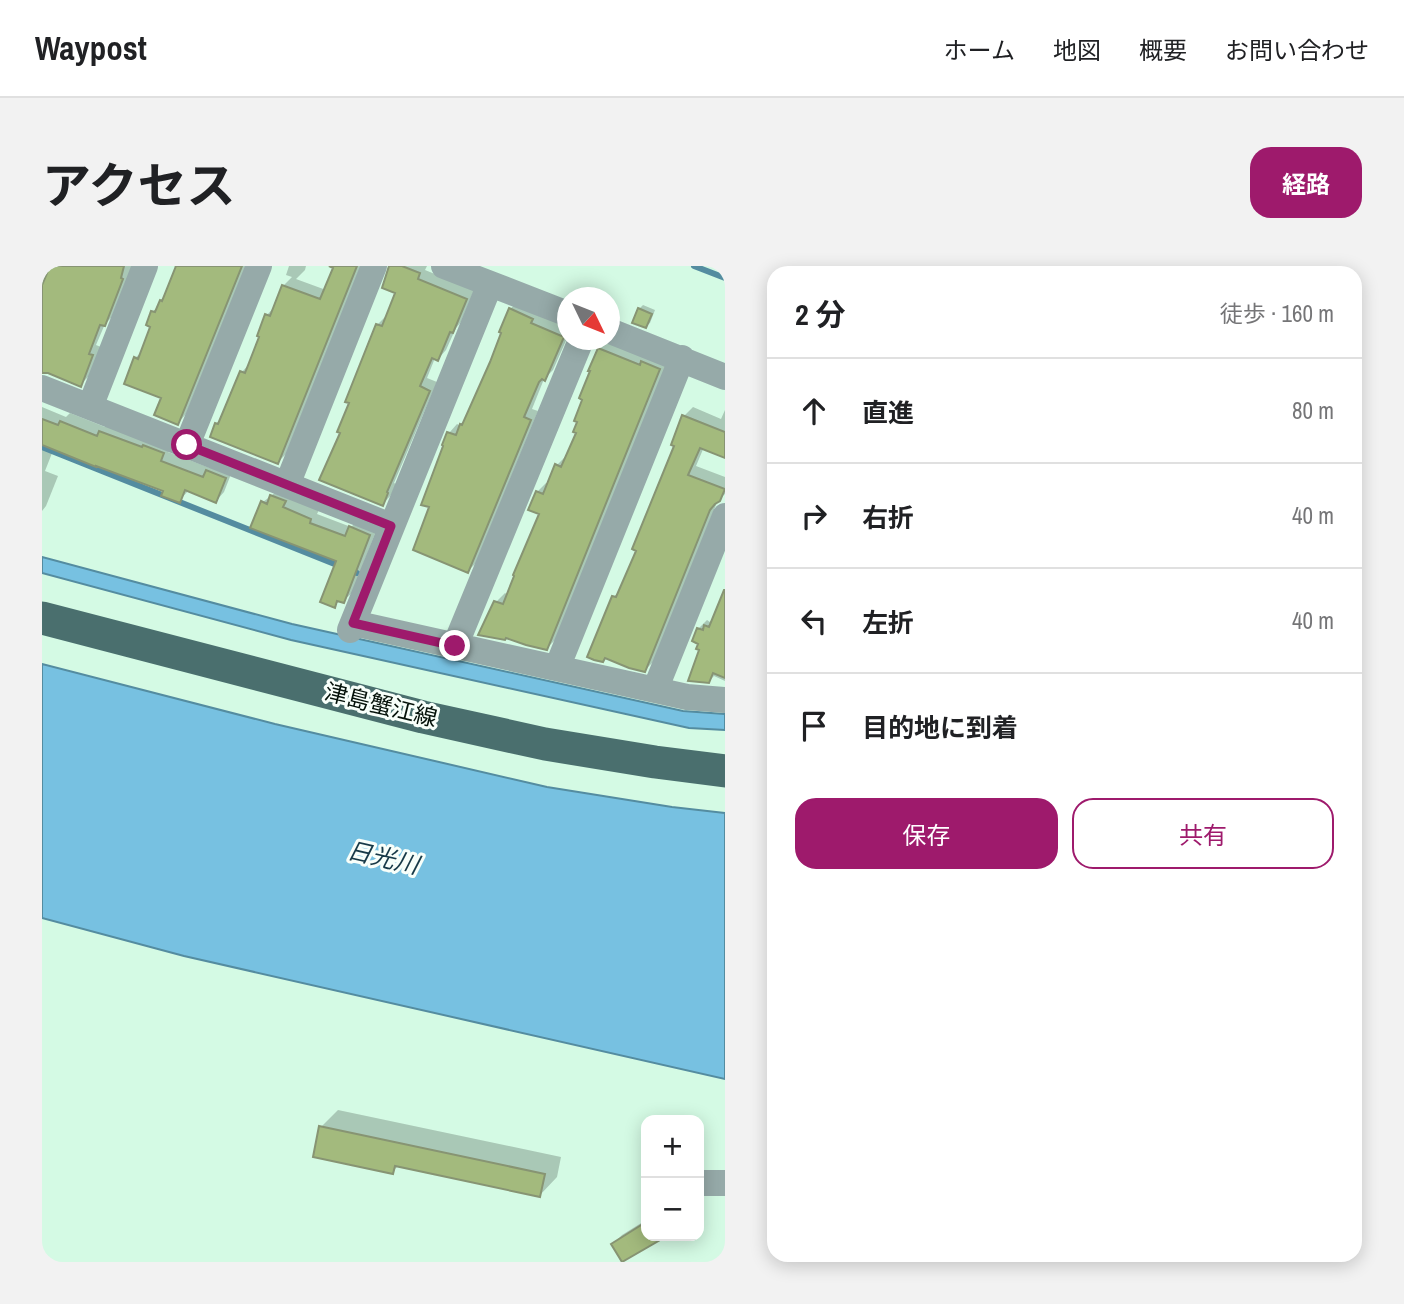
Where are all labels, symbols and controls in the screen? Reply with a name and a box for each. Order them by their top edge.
text: Waypost [35,26,147,70]
text: ホーム [944,34,1015,66]
text: 地図 [1053,34,1101,66]
text: 概要 [1139,34,1187,66]
text: お問い合わせ [1225,34,1369,66]
button: 経路 [1250,147,1362,218]
text: アクセス [42,152,236,218]
north arrow [557,287,620,350]
text: 2 分 [795,294,846,334]
text: 徒歩 · 160 m [1220,298,1334,329]
icon: ahead [795,392,833,430]
text: 直進 [862,395,914,430]
text: 80 m [1292,395,1334,426]
route start [171,429,202,460]
icon: right [795,497,833,535]
text: 右折 [862,500,914,535]
text: 40 m [1292,500,1334,531]
icon: left [795,602,833,640]
text: 左折 [862,605,914,640]
text: 40 m [1292,605,1334,636]
route end [439,630,470,661]
street label: 津島蟹江線 [322,676,441,733]
icon: arrive [795,707,833,745]
text: 目的地に到着 [862,710,1018,745]
button: 保存 [795,798,1058,869]
button: 共有 [1072,798,1334,869]
water label: 日光川 [345,833,425,881]
map controls [641,1115,704,1241]
button: + [641,1115,704,1178]
button: − [641,1178,704,1241]

